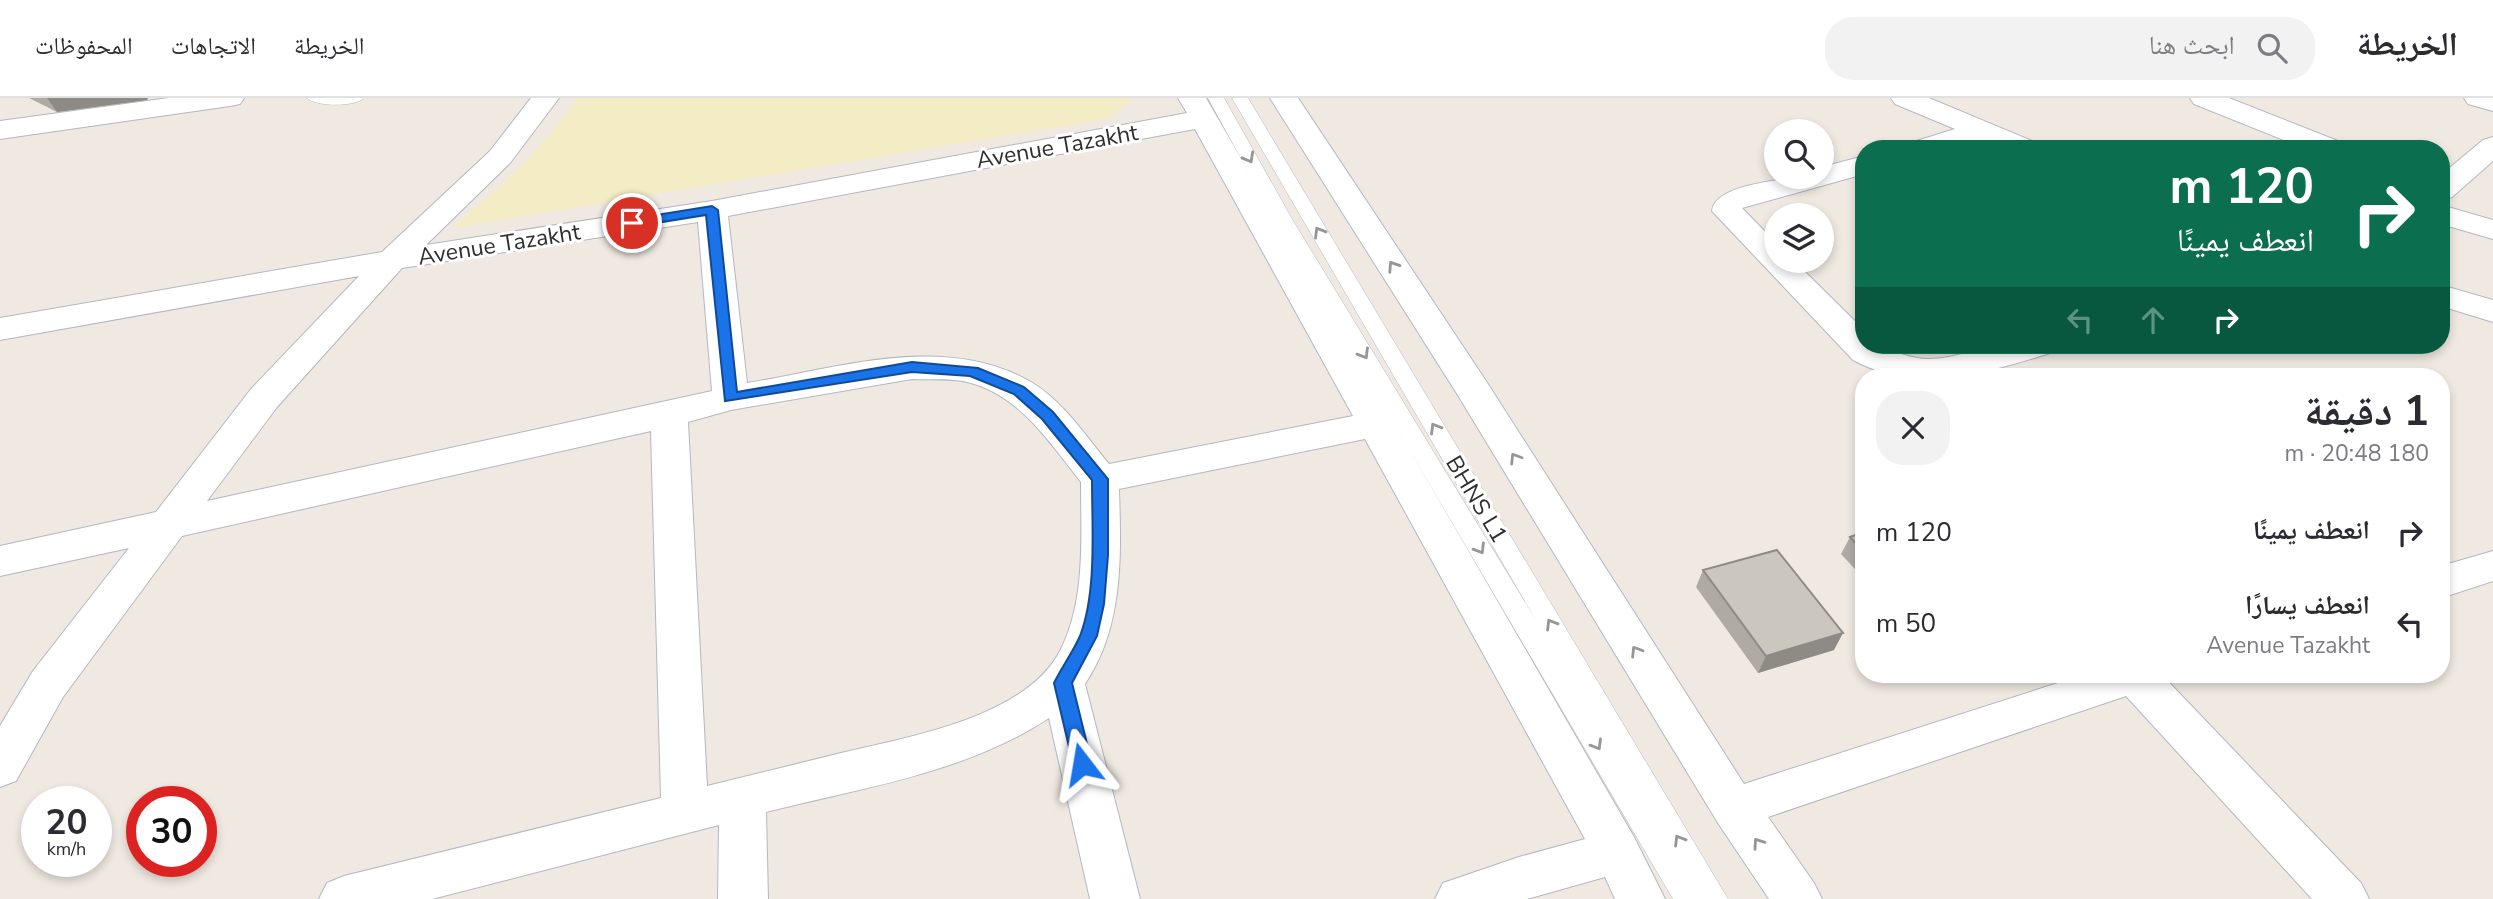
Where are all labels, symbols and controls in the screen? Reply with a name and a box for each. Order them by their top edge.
search box [1825,17,2315,80]
text: الخريطة [2357,22,2458,67]
text: ابحث هنا [2149,28,2235,63]
icon: search [2253,29,2291,67]
text: المحفوظات [35,30,133,62]
text: الاتجاهات [171,30,256,62]
text: الخريطة [294,30,365,62]
street label: Avenue Tazakht [974,117,1141,176]
map controls [1764,119,1834,273]
button: search [1764,119,1834,189]
one-way arrow [1241,150,1254,163]
text: 120 m [2170,153,2314,220]
icon: right [2338,168,2429,259]
pin [602,193,662,253]
button: layers [1764,203,1834,273]
icon: arrive [613,204,651,242]
street label: Avenue Tazakht [416,216,583,273]
text: انعطف يمينًا [2177,219,2314,262]
one-way arrow [1314,227,1327,239]
one-way arrow [1388,261,1401,274]
icon: left [2061,301,2099,339]
icon: ahead [2134,301,2172,339]
icon: right [2207,301,2245,339]
one-way arrow [1355,347,1368,360]
text: 1 دقيقة [2304,383,2429,440]
button: close [1876,391,1950,465]
one-way arrow [1430,422,1443,435]
text: 180 m · 20:48 [2284,438,2429,469]
street label: BHNS L1 [1438,450,1515,549]
one-way arrow [1511,453,1524,466]
text: انعطف يمينًا [2253,513,2370,548]
icon: right [2391,514,2429,552]
text: 120 m [1876,515,1952,550]
one-way arrow [1472,542,1485,555]
text: انعطف يسارًا [2245,588,2370,623]
icon: left [2391,605,2429,643]
text: 50 m [1876,606,1936,641]
one-way arrow [1546,618,1559,631]
text: Avenue Tazakht [2206,630,2370,661]
one-way arrow [1631,646,1644,659]
position arrow [1045,727,1119,801]
one-way arrow [1589,737,1602,750]
speed limit sign: 30 [126,786,217,877]
text: 20 [45,799,88,846]
one-way arrow [1674,835,1687,848]
text: km/h [47,837,86,861]
one-way arrow [1754,838,1766,851]

